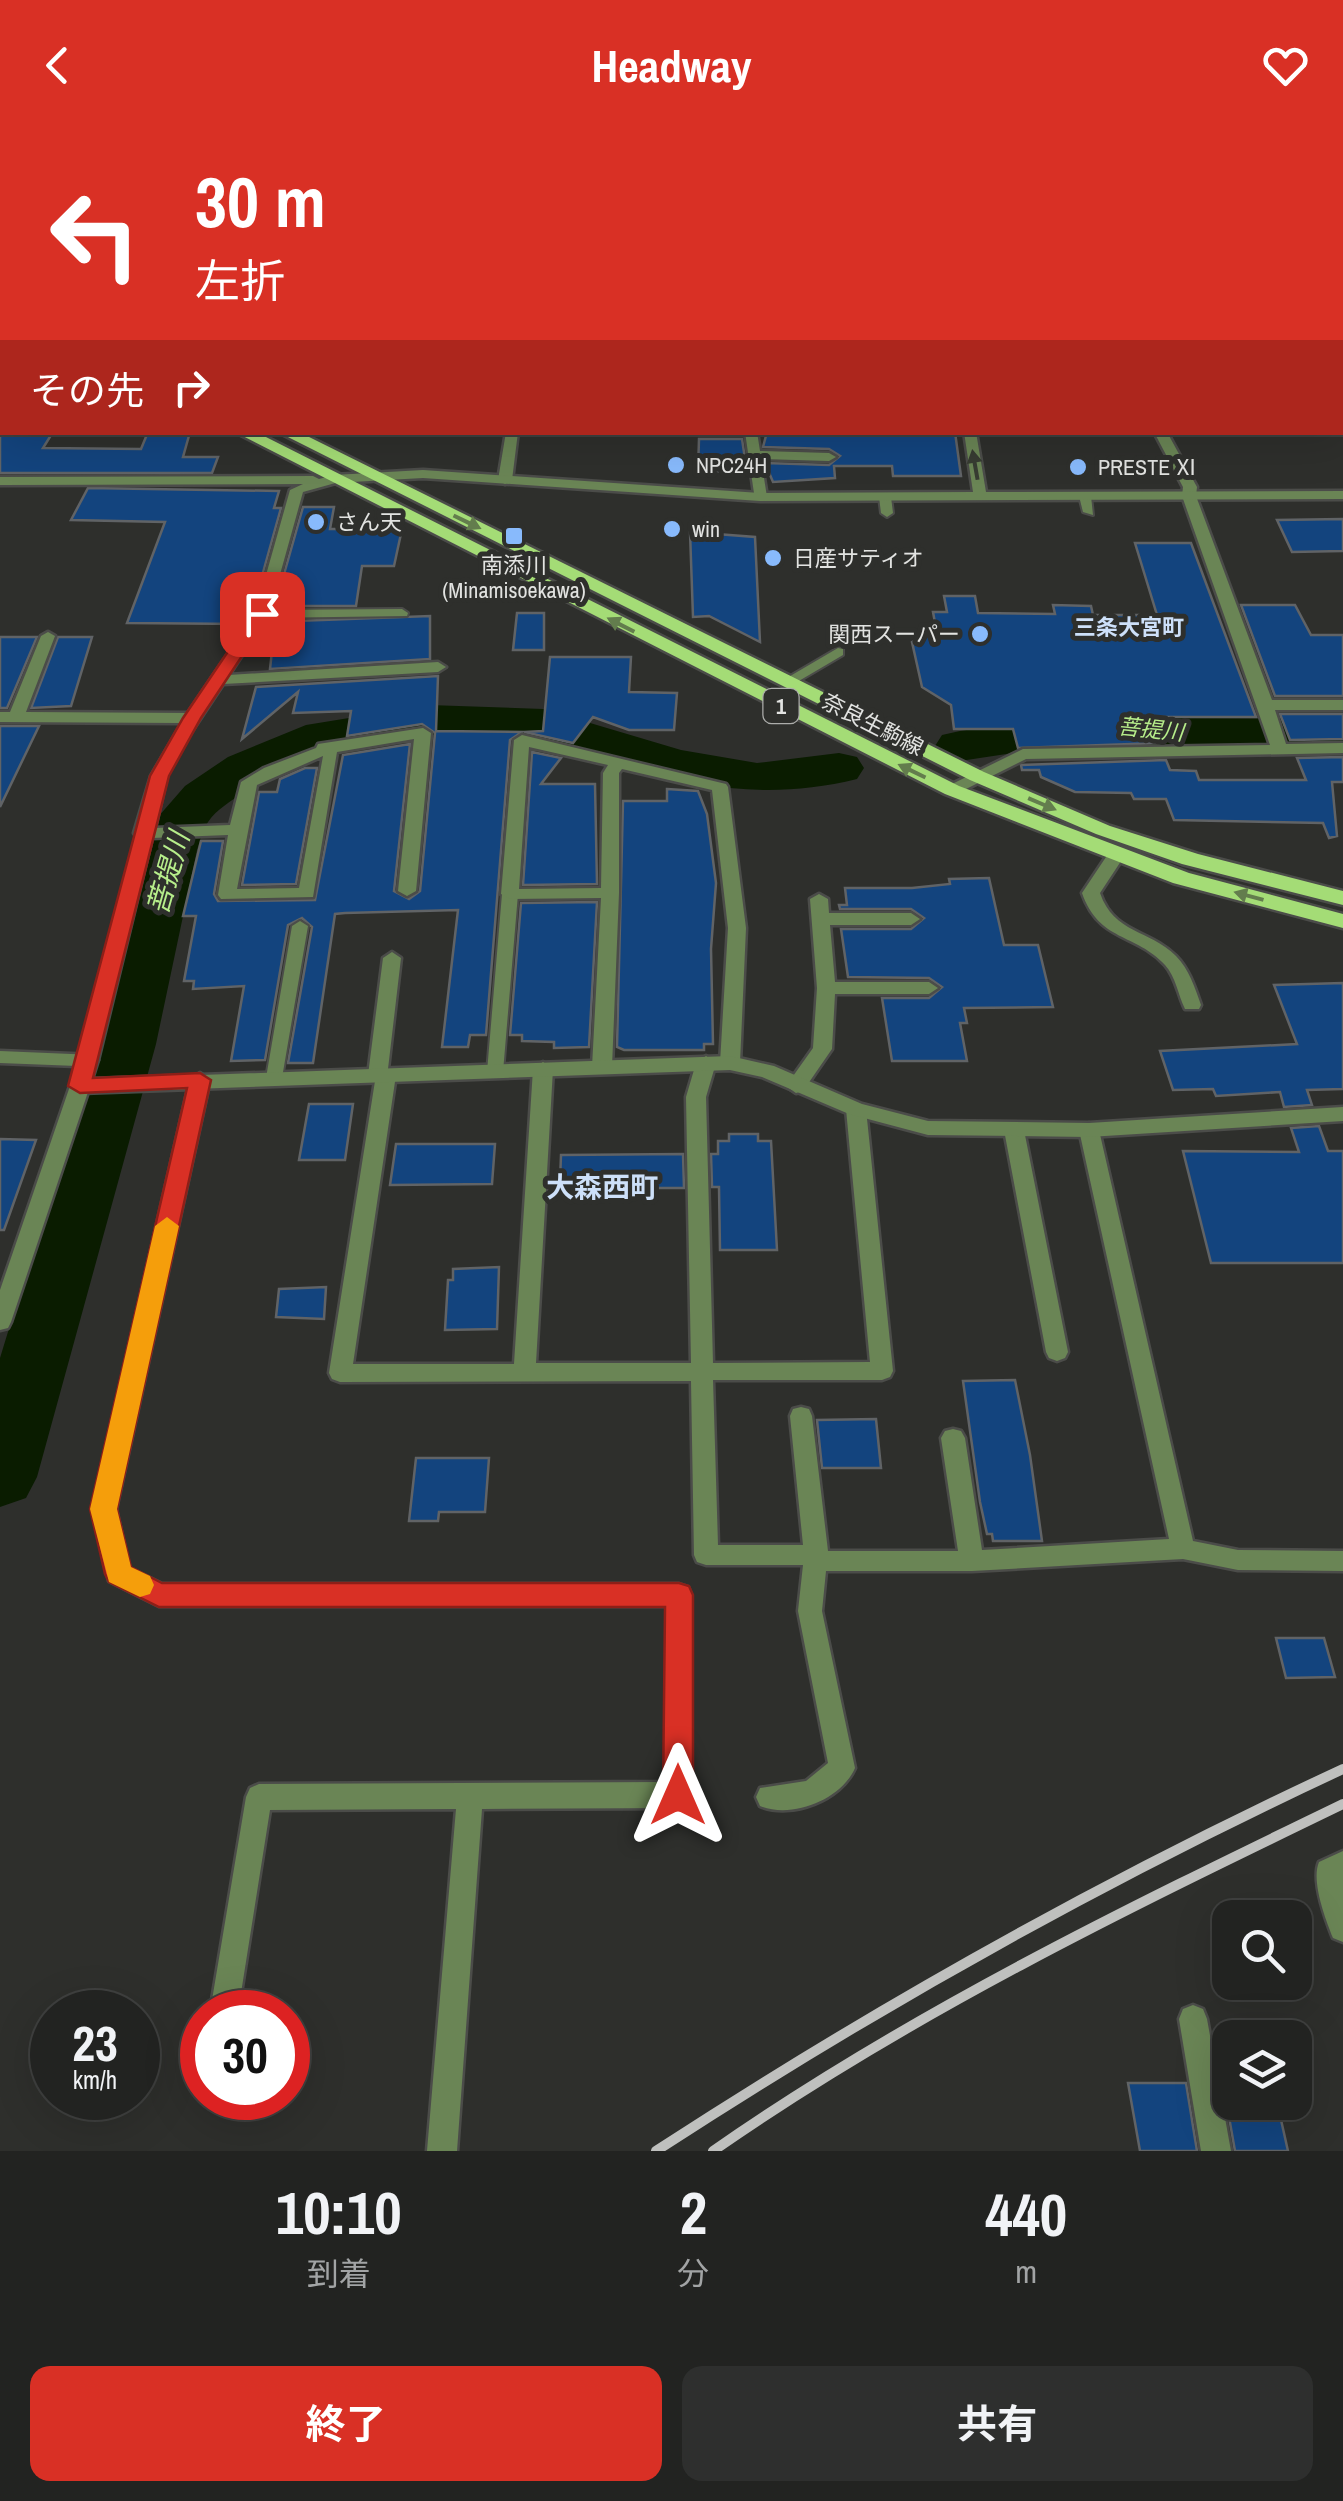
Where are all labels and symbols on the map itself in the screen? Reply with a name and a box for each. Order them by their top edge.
one-way arrow [967,448,982,480]
place label: NPC24H [696,450,767,480]
place label: PRESTE Ⅺ [1098,452,1197,482]
marker: NPC24H [665,454,687,476]
marker: PRESTE Ⅺ [1067,456,1089,478]
place label: さん天 [336,507,402,537]
marker: さん天 [305,511,327,533]
one-way arrow [453,514,482,531]
place label: win [692,514,720,544]
marker: win [661,518,683,540]
marker: 南添川 (Minamisoekawa) [503,525,525,547]
place label: 日産サティオ [793,543,924,573]
marker: 日産サティオ [762,547,784,569]
place label: 南添川 (Minamisoekawa) [442,550,586,605]
pin [220,572,305,657]
district label: 三条大宮町 [1074,612,1184,642]
one-way arrow [607,617,636,634]
place label: 関西スーパー [828,619,960,649]
marker: 関西スーパー [969,623,991,645]
street label: 奈良生駒線 [817,686,929,762]
road number: 1 [764,689,798,723]
water label: 菩提川 [1117,711,1187,748]
one-way arrow [897,763,926,780]
one-way arrow [1027,796,1057,812]
water label: 菩提川 [138,825,199,919]
one-way arrow [1233,888,1264,903]
district label: 大森西町 [546,1168,658,1206]
position arrow [626,1743,730,1847]
speed limit sign: 30 [180,1990,310,2120]

